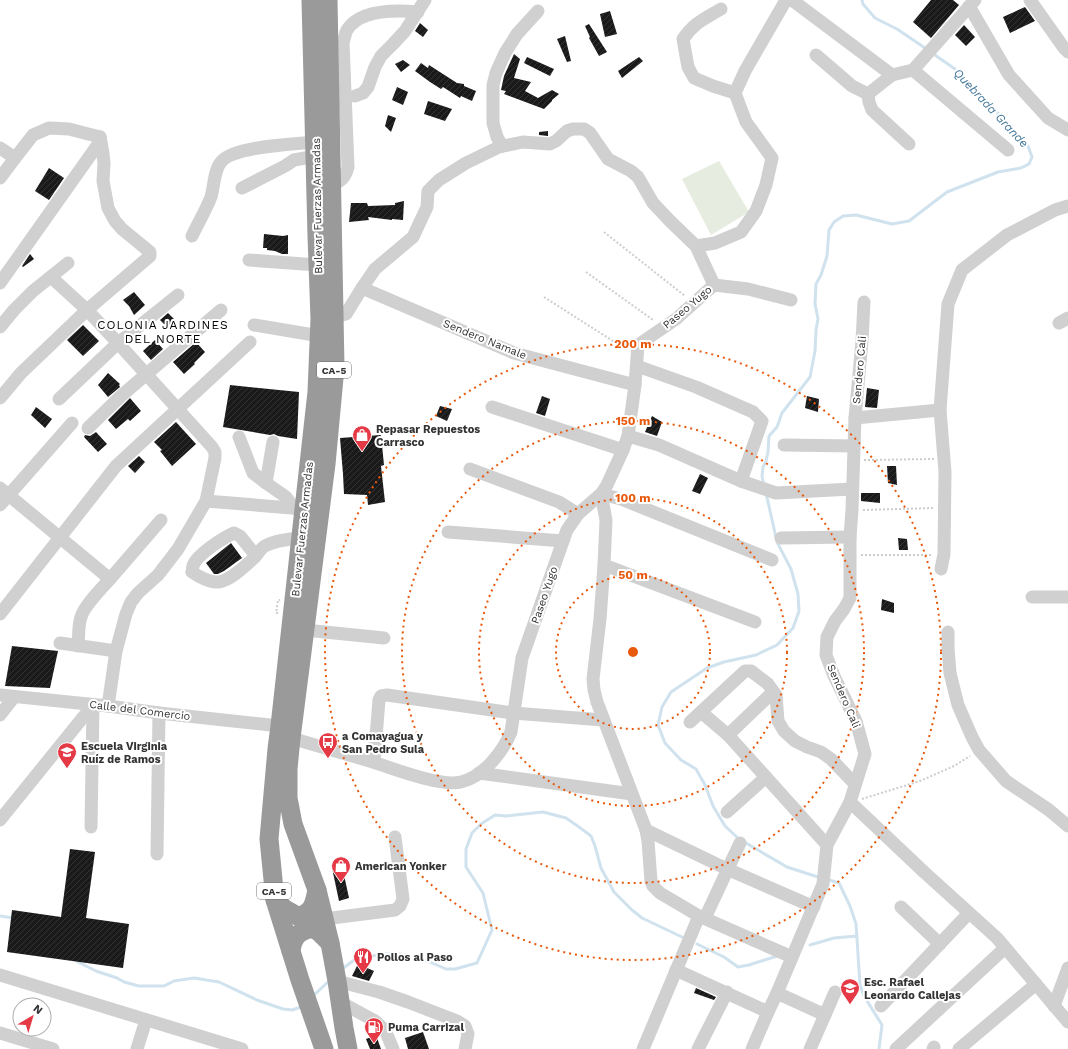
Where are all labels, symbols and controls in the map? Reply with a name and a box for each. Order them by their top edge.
water label: Quebrada Grande [951,66,1031,150]
street label: Bulevar Fuerzas Armadas [310,138,325,274]
street label: Paseo Yugo [660,283,714,332]
street label: Sendero Namale [441,317,528,362]
district label: COLONIA JARDINES DEL NORTE [97,318,229,346]
street label: Sendero Cali [850,335,869,405]
text: 200 m [614,337,652,351]
road number: CA-5 [317,362,351,378]
text: 150 m [616,414,650,428]
place label: Repasar Repuestos Carrasco [376,423,480,449]
shop icon: Repasar Repuestos Carrasco [351,424,373,452]
street label: Bulevar Fuerzas Armadas [289,461,316,597]
text: 100 m [615,491,651,505]
street label: Paseo Yugo [529,565,560,626]
text: 50 m [618,568,648,582]
centre of rings [626,645,640,659]
street label: Sendero Cali [824,662,863,730]
street label: Calle del Comercio [89,698,191,723]
place label: a Comayagua y San Pedro Sula [342,730,425,756]
bus stop icon: a Comayagua y San Pedro Sula [317,731,339,759]
place label: Escuela Virginia Ruíz de Ramos [81,740,168,766]
school or university icon: Escuela Virginia Ruíz de Ramos [56,741,78,769]
shop icon: American Yonker [330,855,352,883]
place label: American Yonker [355,860,447,873]
road number: CA-5 [257,883,291,899]
restaurant icon: Pollos al Paso [352,946,374,974]
place label: Pollos al Paso [377,951,453,964]
place label: Esc. Rafael Leonardo Callejas [864,976,961,1002]
school or university icon: Esc. Rafael Leonardo Callejas [839,977,861,1005]
north arrow [12,997,52,1037]
text: N [31,1002,45,1017]
fuel station icon: Puma Carrizal [363,1016,385,1044]
place label: Puma Carrizal [388,1021,464,1034]

